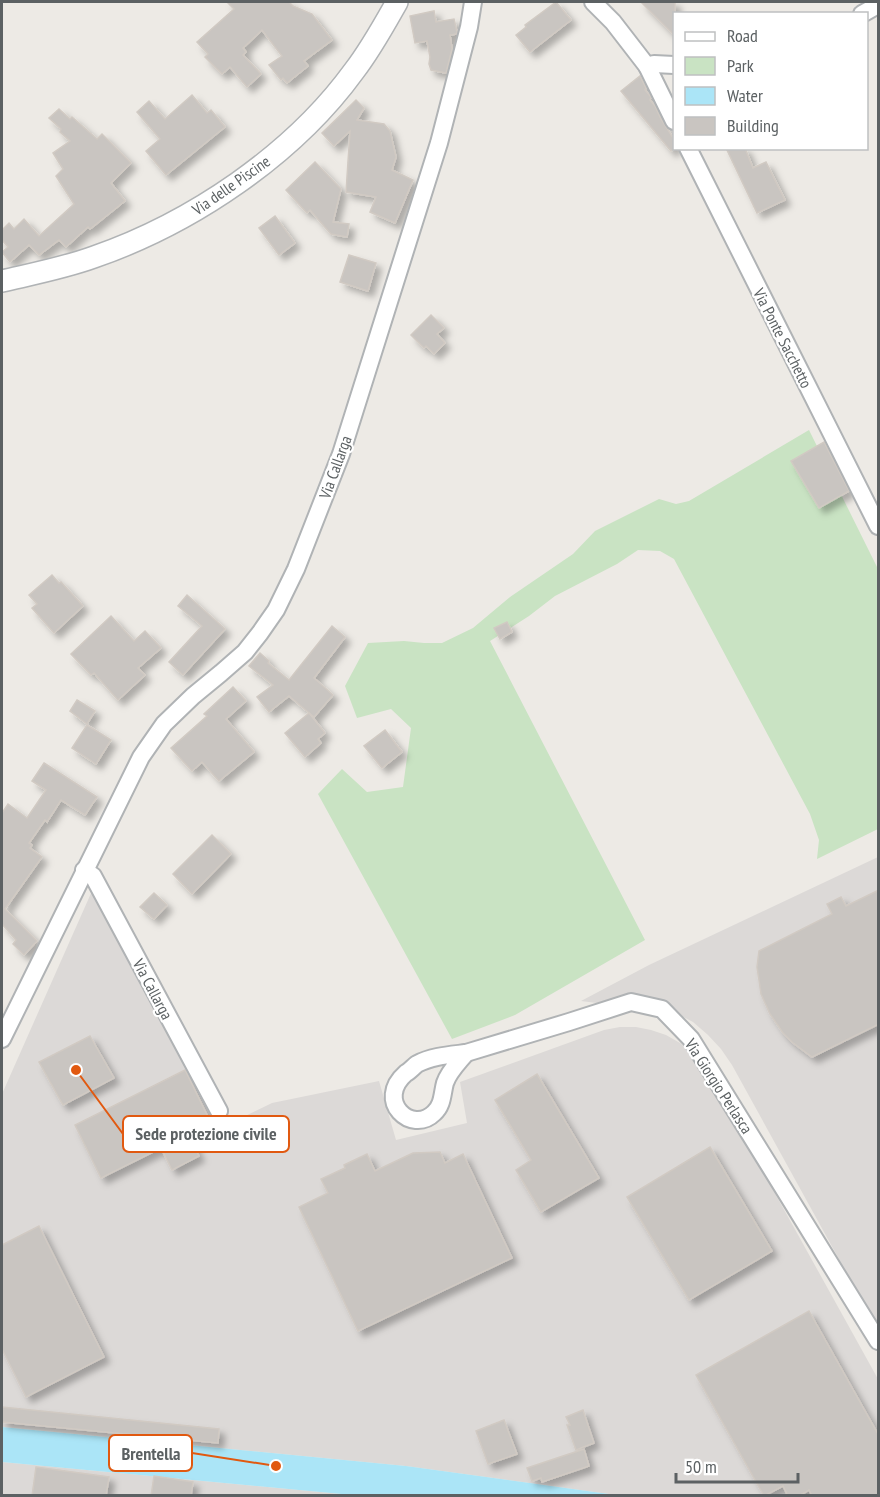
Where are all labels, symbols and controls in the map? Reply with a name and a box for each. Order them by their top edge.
legend [673,12,868,150]
text: Road [727,24,758,47]
text: Park [727,54,754,77]
text: Water [727,84,763,107]
text: Building [727,114,779,137]
street label: Via delle Piscine [187,151,274,220]
street label: Via Ponte Sacchetto [749,284,817,391]
street label: Via Callarga [314,433,356,502]
street label: Via Callarga [128,954,177,1023]
street label: Via Giorgio Perlasca [680,1034,757,1137]
callout: Sede protezione civile [123,1116,289,1152]
text: Sede protezione civile [135,1122,277,1145]
callout: Brentella [109,1435,192,1471]
text: Brentella [121,1442,181,1465]
scale bar [676,1446,798,1484]
text: 50 m [685,1455,717,1478]

